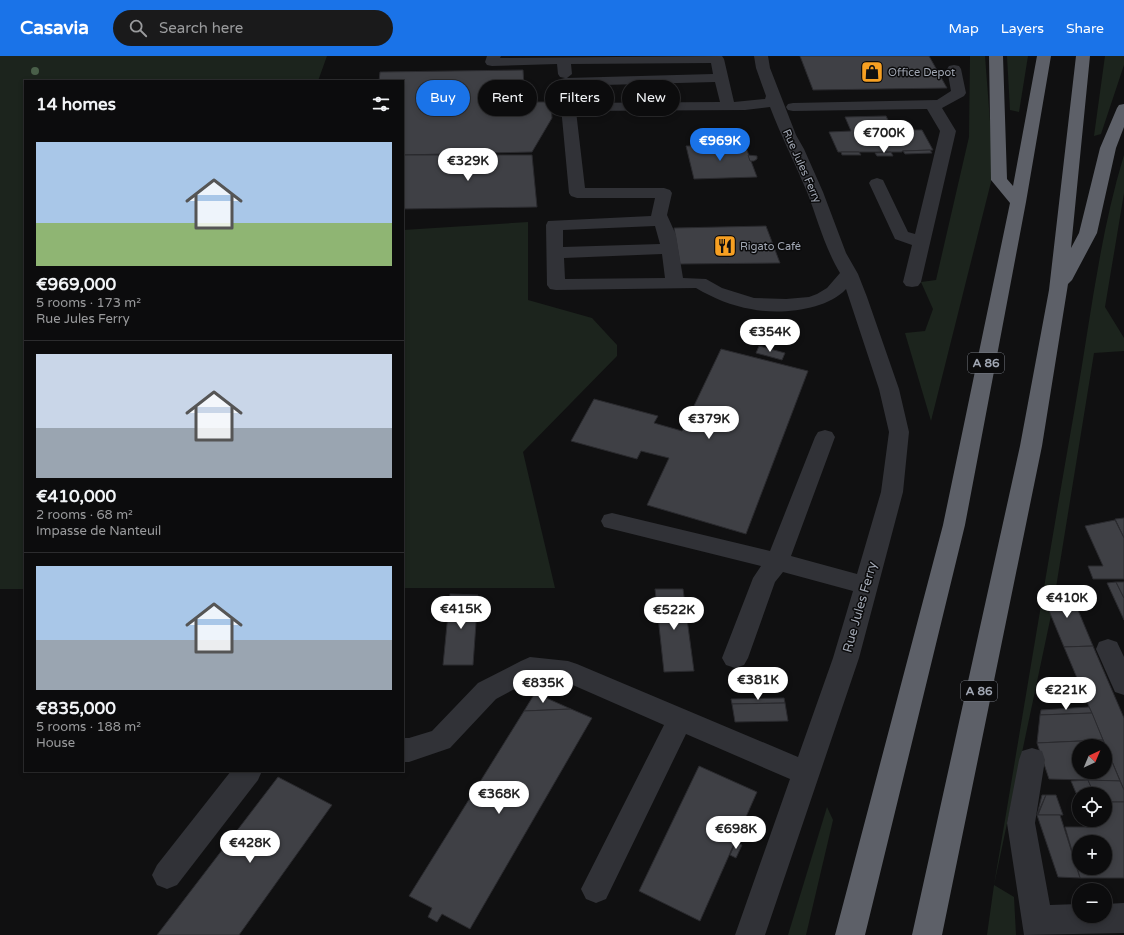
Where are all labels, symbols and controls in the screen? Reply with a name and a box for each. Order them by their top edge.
search box [113,10,393,46]
text: Casavia [20,17,89,39]
icon: search [127,17,149,39]
text: Search here [159,19,243,37]
text: Map [949,20,979,37]
text: Layers [1001,20,1044,37]
text: Share [1066,20,1104,37]
shop icon: Office Depot [859,59,885,85]
place label: Office Depot [888,66,955,79]
chip: Buy [416,80,470,116]
chip: Rent [478,80,537,116]
chip: Filters [545,80,614,116]
chip: New [622,80,680,116]
icon: filters [370,93,392,115]
text: 14 homes [36,94,116,115]
pin: €700K [856,120,912,154]
text: €700K [863,125,905,141]
street label: Rue Jules Ferry [780,127,824,205]
pin: €969K [692,128,748,162]
text: €969K [699,133,741,149]
pin: €329K [440,148,496,182]
text: €329K [447,153,489,169]
icon: home [178,168,250,240]
restaurant icon: Rigato Café [712,233,738,259]
place label: Rigato Café [740,240,801,253]
text: €969,000 [36,274,116,295]
text: 5 rooms · 173 m² [36,295,141,311]
text: Rue Jules Ferry [36,311,130,327]
pin: €354K [742,319,798,353]
text: €354K [749,324,791,340]
road number: A 86 [968,353,1004,373]
icon: home [178,380,250,452]
pin: €379K [681,406,737,440]
text: €379K [688,411,730,427]
text: €410,000 [36,486,116,507]
text: 2 rooms · 68 m² [36,507,133,523]
text: Impasse de Nanteuil [36,523,161,539]
street label: Rue Jules Ferry [839,560,881,654]
pin: €410K [1039,585,1095,619]
text: €410K [1046,590,1088,606]
icon: home [178,592,250,664]
pin: €415K [433,596,489,630]
pin: €522K [646,597,702,631]
text: €415K [440,601,482,617]
text: €522K [653,602,695,618]
pin: €381K [730,667,786,701]
pin: €835K [515,670,571,704]
text: €381K [737,672,779,688]
text: €835K [522,675,564,691]
pin: €221K [1038,677,1094,711]
road number: A 86 [961,681,997,701]
text: €221K [1045,682,1087,698]
text: €835,000 [36,698,116,719]
text: 5 rooms · 188 m² [36,719,141,735]
text: House [36,735,75,751]
north arrow [1072,739,1112,779]
map controls [1072,739,1112,923]
pin: €368K [471,781,527,815]
text: €368K [478,786,520,802]
button: locate [1072,787,1112,827]
pin: €698K [708,816,764,850]
text: €698K [715,821,757,837]
pin: €428K [222,830,278,864]
text: €428K [229,835,271,851]
button: + [1072,835,1112,875]
button: − [1072,883,1112,923]

